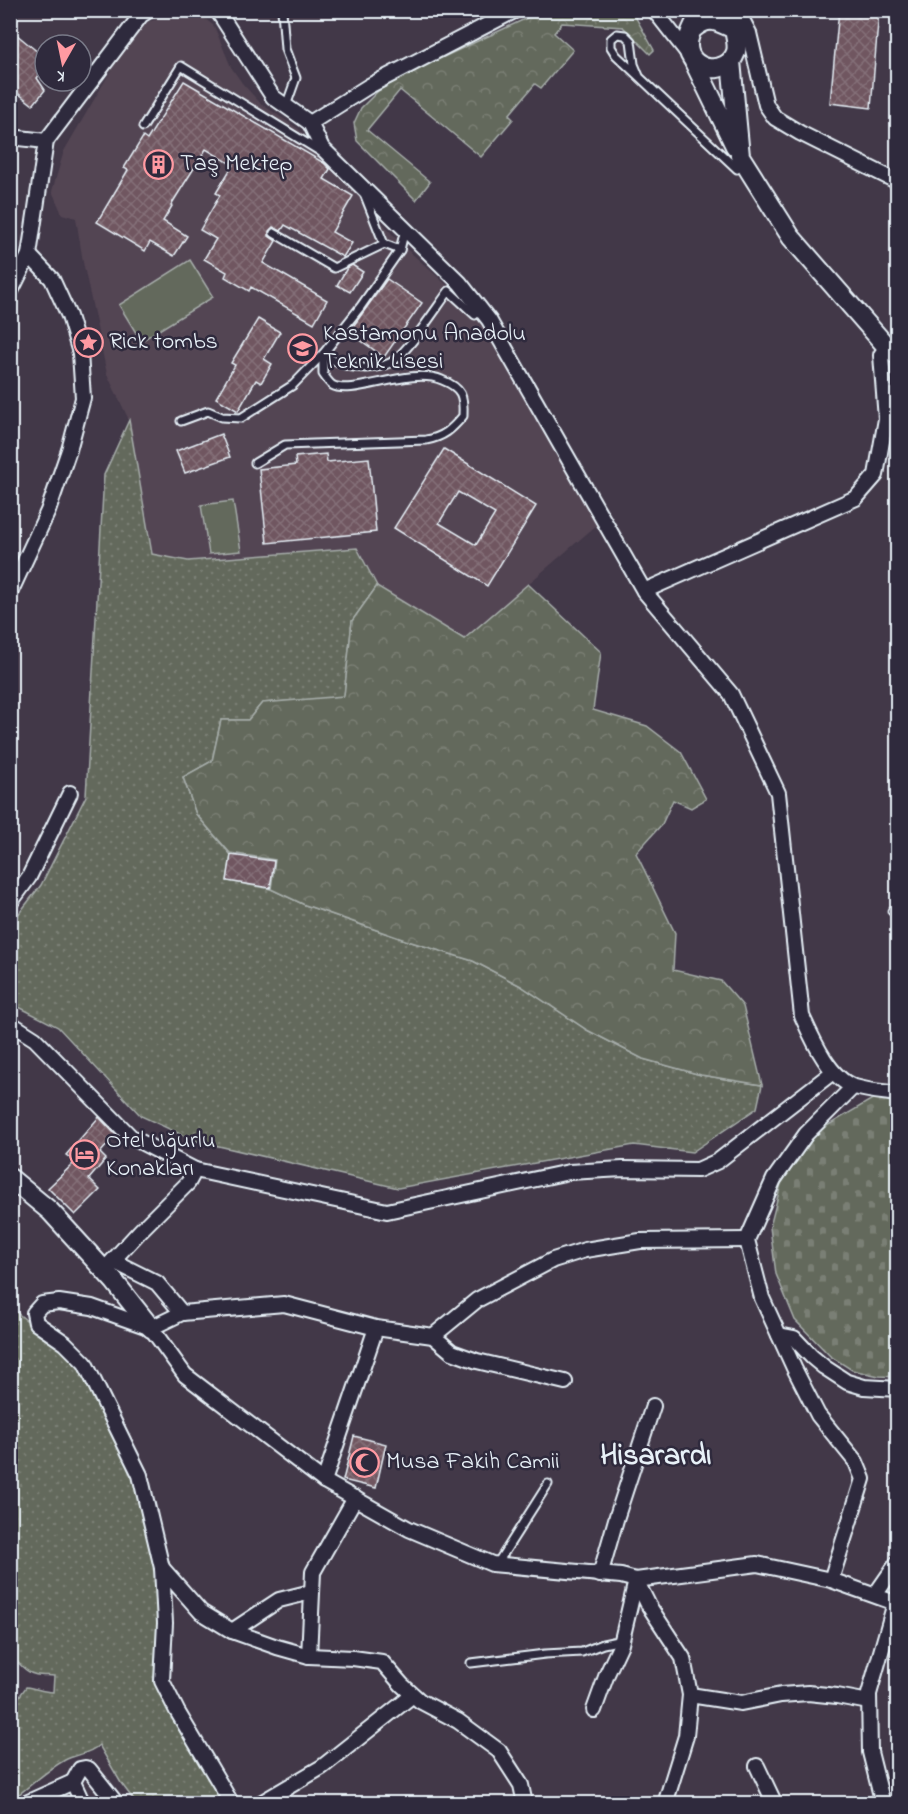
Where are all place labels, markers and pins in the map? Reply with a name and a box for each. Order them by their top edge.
place label: Taş Mektep [180,147,293,182]
building icon: Taş Mektep [143,148,175,180]
place label: Kastamonu Anadolu Teknik Lisesi [323,317,526,380]
place label: Rick tombs [109,325,218,360]
place icon: Rick tombs [72,326,104,358]
school or university icon: Kastamonu Anadolu Teknik Lisesi [286,332,318,364]
place label: Otel Uğurlu Konakları [106,1124,215,1187]
hotel icon: Otel Uğurlu Konakları [69,1139,101,1171]
place label: Musa Fakih Camii [386,1445,560,1480]
mosque icon: Musa Fakih Camii [349,1446,381,1478]

